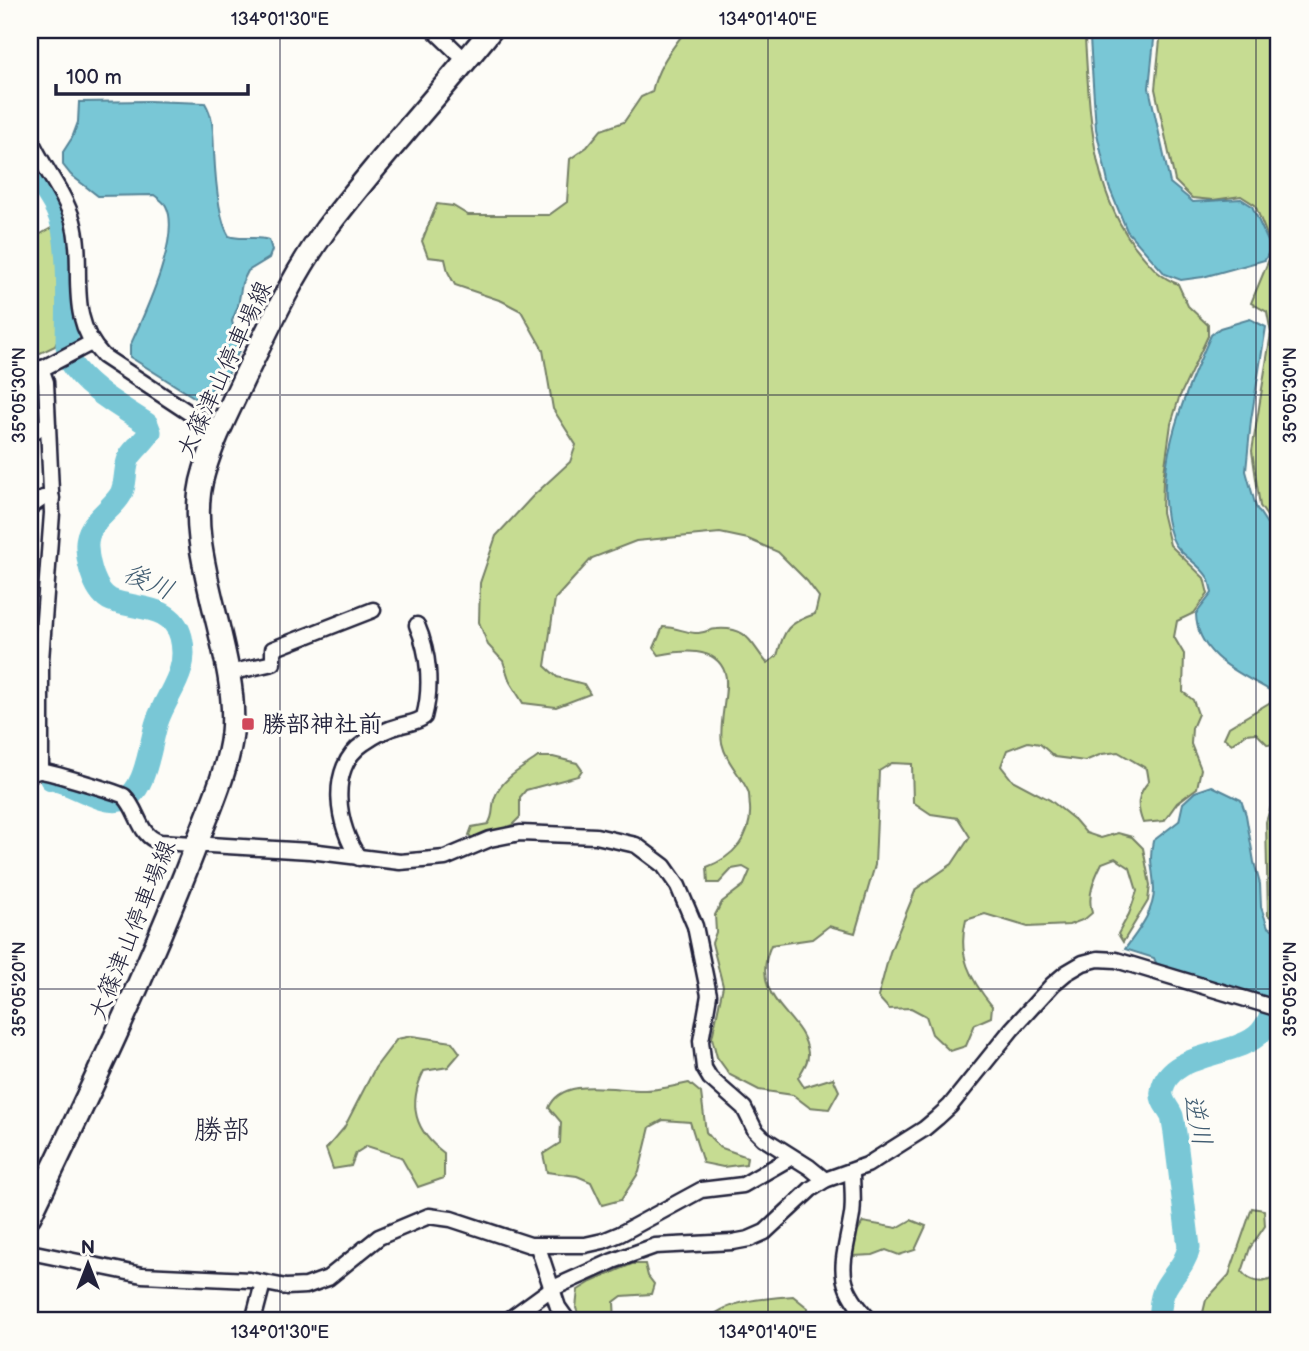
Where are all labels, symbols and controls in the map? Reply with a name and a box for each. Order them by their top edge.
text: 134°01'30"E [231,9,329,30]
text: 134°01'40"E [719,9,817,30]
scale bar [56,52,248,96]
text: 100 m [66,65,122,90]
street label: 大篠津山停車場線 [171,276,278,462]
text: 35°05'30"N [9,347,30,443]
text: 35°05'30"N [1280,347,1301,443]
water label: 後川 [118,558,178,607]
place label: 勝部神社前 [262,710,382,739]
marker: 勝部神社前 [240,716,256,732]
street label: 大篠津山停車場線 [83,836,182,1025]
text: 35°05'20"N [9,941,30,1037]
text: 35°05'20"N [1280,941,1301,1037]
water label: 逆川 [1176,1092,1217,1149]
district label: 勝部 [194,1114,250,1147]
north arrow [52,1228,122,1298]
text: N [81,1237,95,1260]
text: 134°01'30"E [231,1322,329,1343]
text: 134°01'40"E [719,1322,817,1343]

